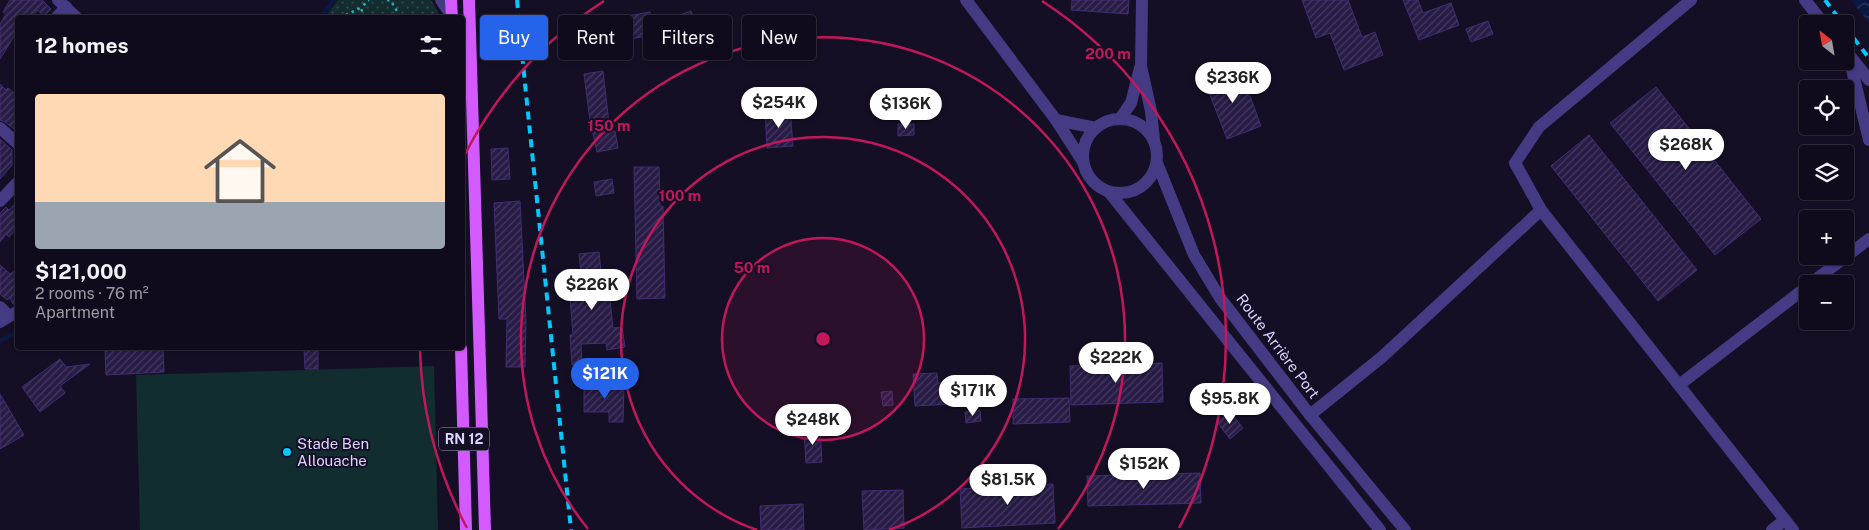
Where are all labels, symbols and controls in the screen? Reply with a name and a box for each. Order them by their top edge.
chip: Buy [480,15,548,60]
chip: Rent [558,15,633,60]
chip: Filters [643,15,732,60]
chip: New [742,15,816,60]
north arrow [1799,15,1854,70]
map controls [1799,15,1854,330]
icon: filters [417,31,445,59]
text: 12 homes [35,33,129,58]
text: 200 m [1085,45,1131,62]
pin: $236K [1198,62,1268,104]
text: $236K [1206,68,1260,87]
button: locate [1799,80,1854,135]
pin: $254K [744,86,814,129]
pin: $136K [871,88,941,130]
text: $254K [752,93,806,112]
text: $136K [881,94,931,113]
text: 150 m [587,117,631,134]
icon: home [195,126,285,216]
pin: $268K [1651,128,1721,171]
text: $268K [1659,135,1713,154]
button: layers [1799,145,1854,200]
text: 100 m [659,187,701,204]
button: + [1799,210,1854,265]
text: $121,000 [35,259,127,284]
text: 50 m [734,259,770,276]
pin: $226K [557,268,627,311]
text: $226K [565,275,619,294]
button: − [1799,275,1854,330]
text: 2 rooms · 76 m² [35,284,149,303]
street label: Route Arrière Port [1233,290,1323,402]
text: Apartment [35,303,115,322]
centre of rings [814,330,832,348]
pin: $222K [1081,342,1151,384]
text: $222K [1090,348,1142,367]
pin: $121K [570,358,640,400]
text: $121K [582,364,628,383]
pin: $171K [938,374,1008,417]
text: $171K [950,381,996,400]
pin: $95.8K [1189,382,1271,425]
text: $95.8K [1201,389,1259,408]
pin: $248K [778,404,848,446]
text: $248K [786,410,840,429]
road number: RN 12 [439,428,489,450]
place label: Stade Ben Allouache [297,435,369,469]
marker: Stade Ben Allouache [281,446,293,458]
pin: $152K [1109,448,1179,490]
text: $152K [1119,454,1169,473]
pin: $81.5K [967,464,1049,506]
text: $81.5K [980,470,1036,489]

